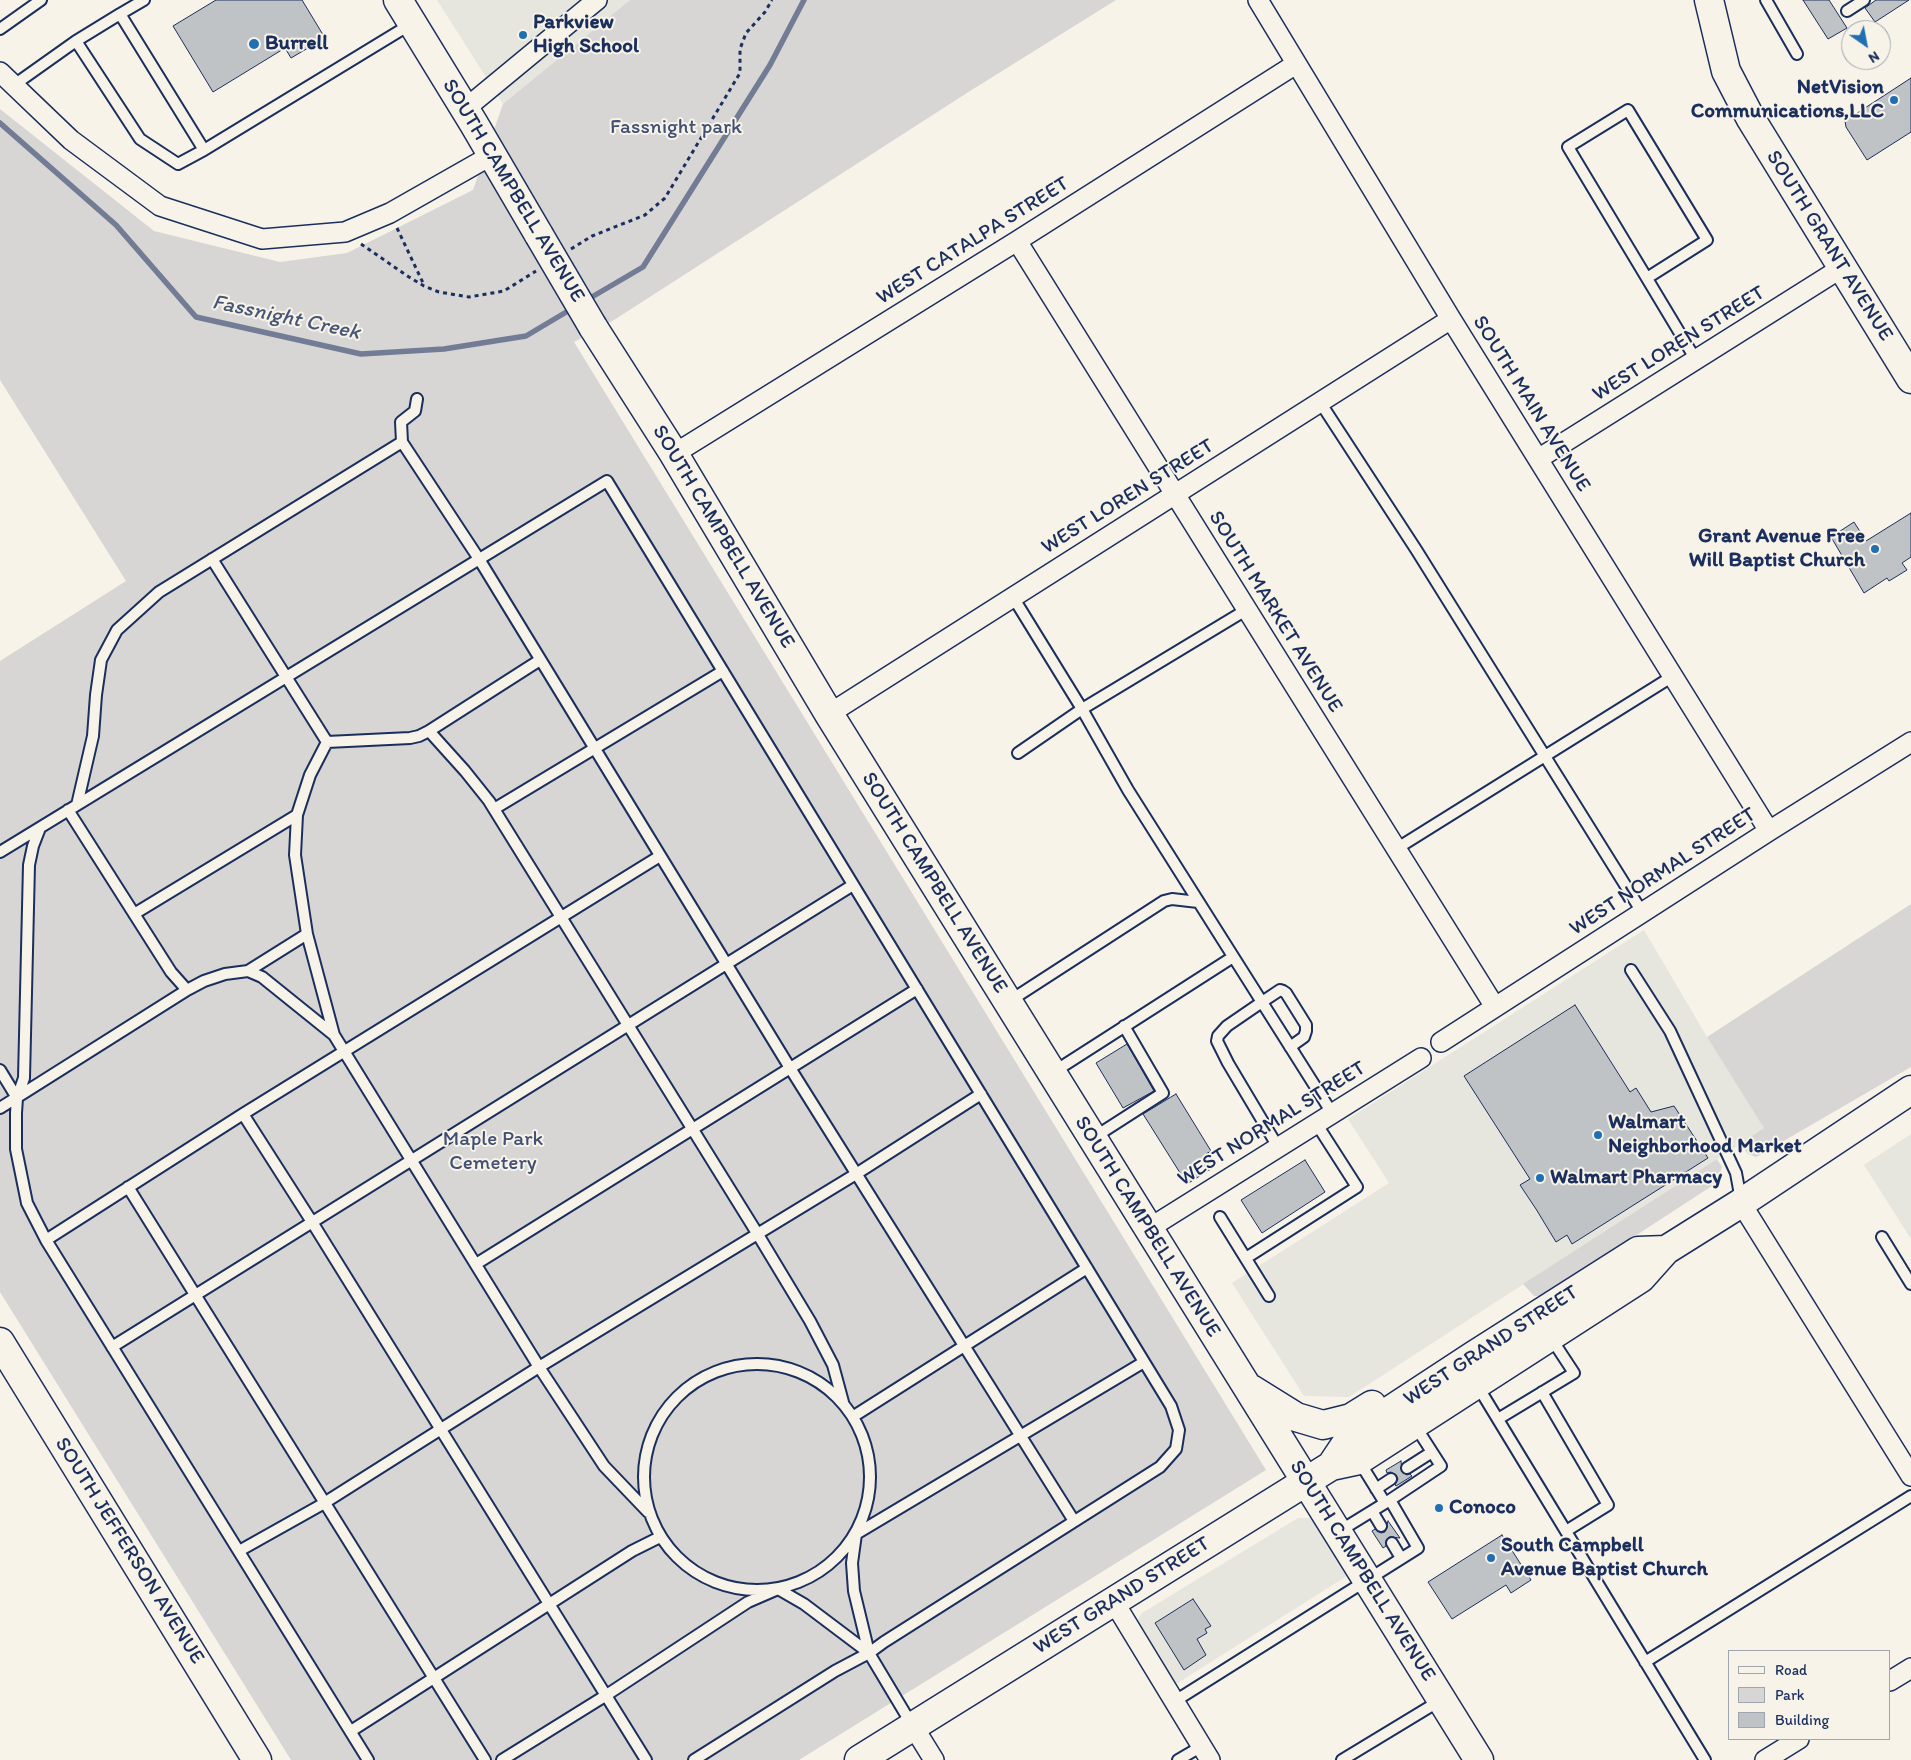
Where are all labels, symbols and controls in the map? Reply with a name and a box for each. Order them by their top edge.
place label: Parkview High School [533,10,639,60]
north arrow [1841,20,1891,70]
marker: Parkview High School [517,29,529,41]
place label: Burrell [265,31,328,57]
marker: Burrell [247,37,261,51]
text: N [1865,47,1882,67]
street label: SOUTH CAMPBELL AVENUE [436,75,590,307]
place label: NetVision Communications,LLC [1691,75,1884,125]
marker: NetVision Communications,LLC [1888,94,1900,106]
park label: Fassnight park [610,115,742,141]
street label: SOUTH GRANT AVENUE [1760,146,1898,346]
street label: WEST CATALPA STREET [872,171,1074,311]
street label: WEST LOREN STREET [1588,281,1770,407]
water label: Fassnight Creek [210,289,362,347]
street label: SOUTH MAIN AVENUE [1467,311,1595,497]
street label: SOUTH CAMPBELL AVENUE [646,421,800,653]
street label: WEST LOREN STREET [1037,434,1219,560]
street label: SOUTH MARKET AVENUE [1203,506,1347,718]
place label: Grant Avenue Free Will Baptist Church [1689,524,1865,574]
marker: Grant Avenue Free Will Baptist Church [1869,543,1881,555]
street label: SOUTH CAMPBELL AVENUE [856,768,1012,998]
street label: WEST NORMAL STREET [1565,802,1761,942]
street label: WEST NORMAL STREET [1173,1056,1371,1192]
place label: Walmart Neighborhood Market [1608,1110,1802,1160]
street label: SOUTH CAMPBELL AVENUE [1069,1112,1225,1342]
park label: Maple Park Cemetery [443,1127,543,1177]
marker: Walmart Neighborhood Market [1592,1129,1604,1141]
place label: Walmart Pharmacy [1550,1165,1722,1191]
marker: Walmart Pharmacy [1534,1172,1546,1184]
street label: WEST GRAND STREET [1399,1280,1583,1412]
street label: SOUTH JEFFERSON AVENUE [49,1433,209,1669]
street label: SOUTH CAMPBELL AVENUE [1284,1456,1440,1686]
place label: Conoco [1449,1495,1516,1521]
marker: Conoco [1433,1502,1445,1514]
street label: WEST GRAND STREET [1029,1531,1215,1661]
place label: South Campbell Avenue Baptist Church [1501,1533,1708,1583]
marker: South Campbell Avenue Baptist Church [1485,1552,1497,1564]
legend [1728,1650,1891,1740]
text: Road [1775,1661,1807,1679]
text: Park [1775,1686,1805,1704]
text: Building [1775,1711,1829,1729]

